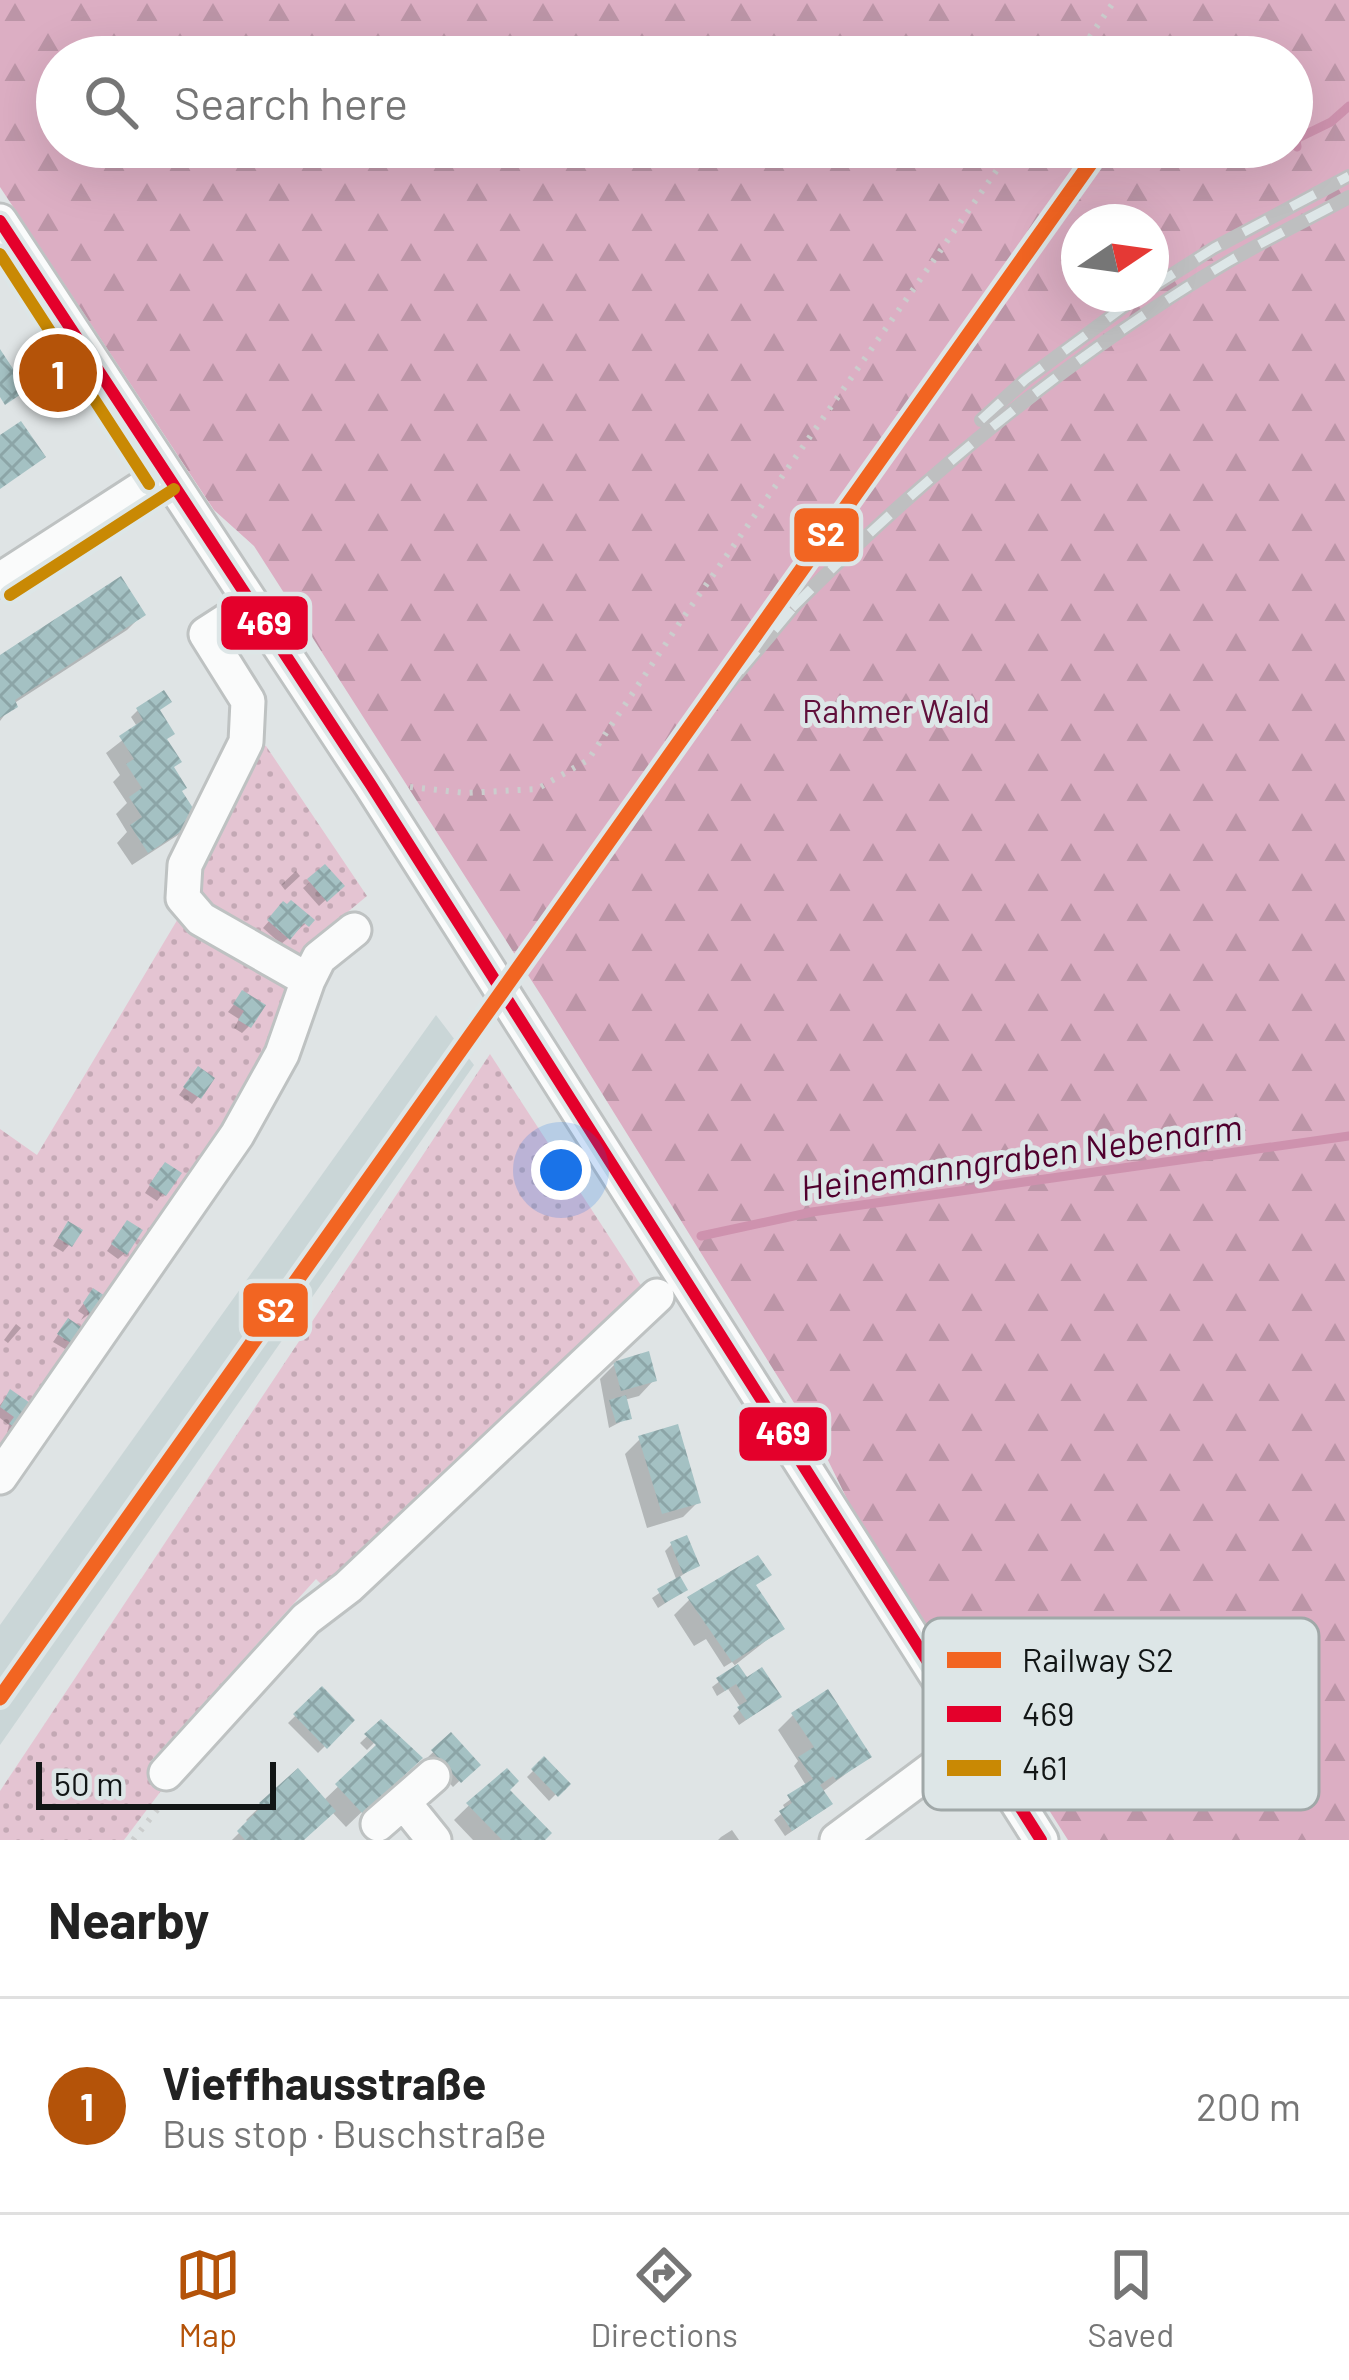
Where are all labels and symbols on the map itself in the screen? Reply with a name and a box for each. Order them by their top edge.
north arrow [1061,204,1169,312]
pin: 1 [19,328,97,418]
line badge: S2 [792,506,861,564]
text: S2 [807,513,845,553]
line badge: 469 [219,594,310,652]
text: 469 [236,602,292,642]
park label: Rahmer Wald [802,690,990,730]
water label: Heinemanngraben Nebenarm [797,1104,1245,1208]
your location [531,1140,591,1200]
line badge: S2 [241,1281,310,1339]
text: S2 [257,1289,295,1329]
line badge: 469 [737,1405,829,1463]
text: 469 [755,1412,811,1452]
legend [923,1618,1319,1810]
text: Railway S2 [1022,1639,1174,1679]
text: 469 [1022,1693,1074,1733]
text: 461 [1022,1747,1068,1787]
scale bar [36,1756,276,1809]

